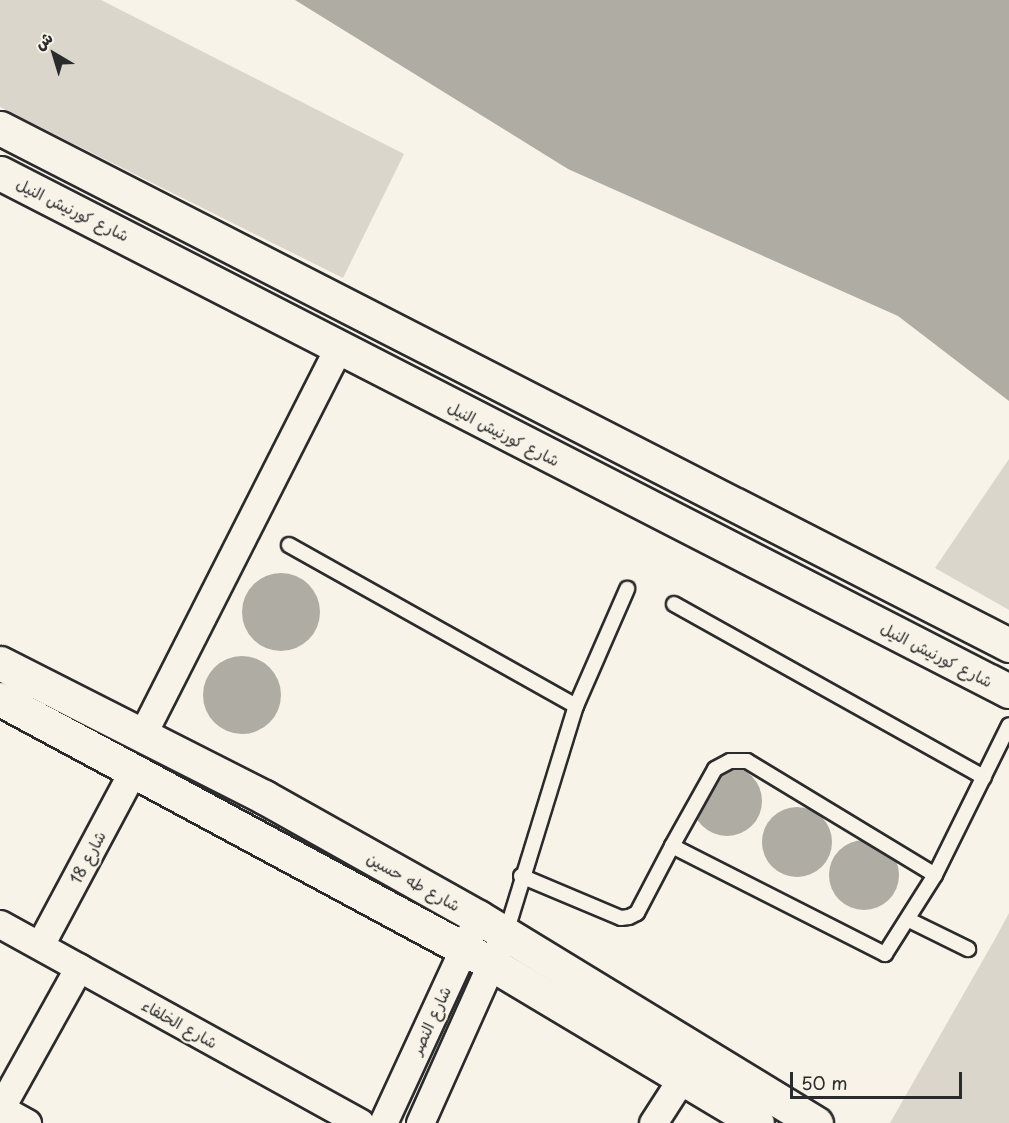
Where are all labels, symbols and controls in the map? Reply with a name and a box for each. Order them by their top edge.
north arrow [24,24,84,84]
text: ش [29,25,57,55]
street label: شارع كورنيش النيل [13,173,133,245]
street label: شارع كورنيش النيل [445,396,563,470]
street label: شارع كورنيش النيل [878,617,996,691]
street label: شارع 18 [65,827,109,887]
street label: شارع طه حسين [364,847,464,915]
street label: شارع النصر [406,983,454,1057]
street label: شارع الخلفاء [139,994,221,1052]
scale bar [793,1060,966,1098]
text: 50 m [801,1069,848,1096]

